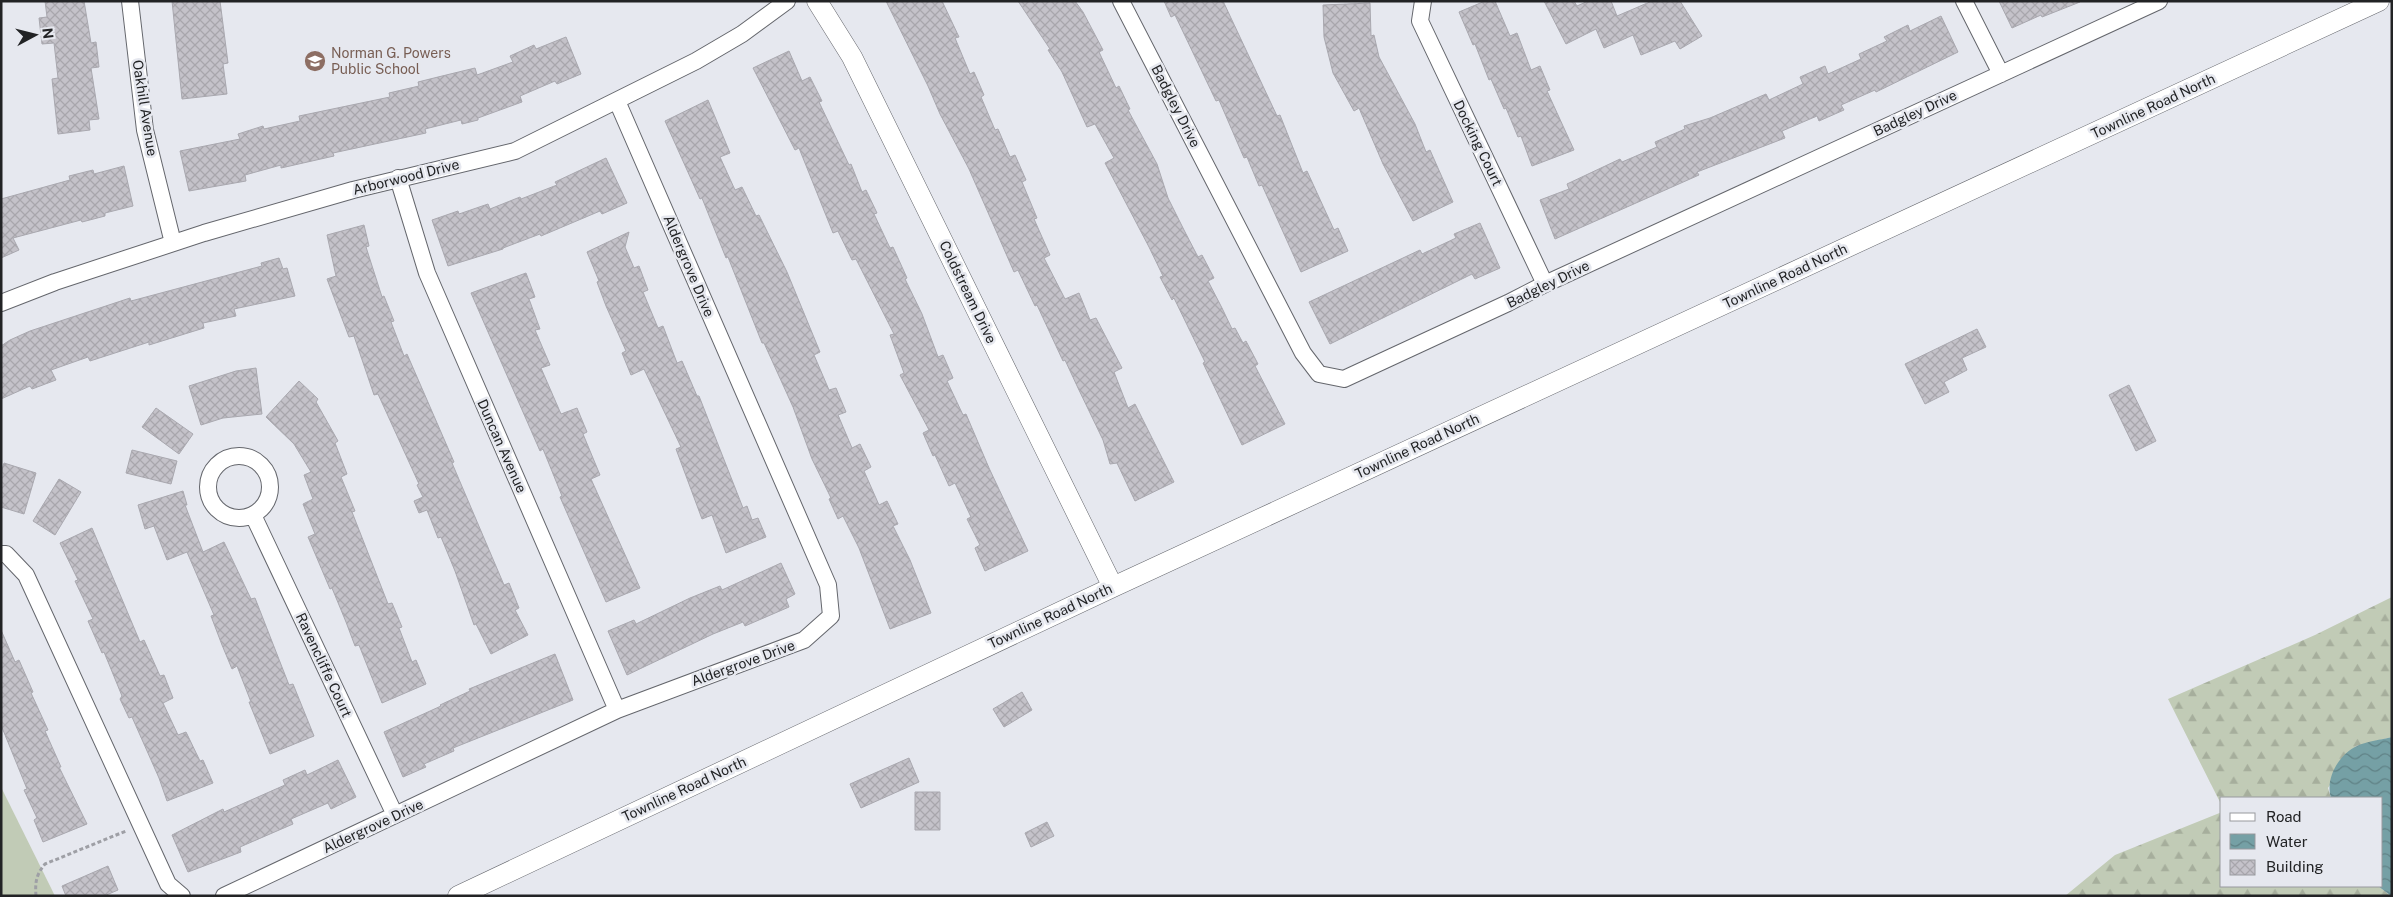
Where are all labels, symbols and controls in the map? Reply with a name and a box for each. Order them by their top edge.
north arrow [10,10,60,60]
text: N [39,27,57,40]
place label: Norman G. Powers Public School [331,45,451,77]
school or university icon: Norman G. Powers Public School [303,49,327,73]
street label: Oakhill Avenue [130,59,161,157]
street label: Badgley Drive [1148,62,1204,150]
street label: Townline Road North [2088,70,2218,142]
street label: Badgley Drive [1871,87,1959,139]
street label: Docking Court [1450,98,1506,188]
street label: Arborwood Drive [351,156,461,198]
street label: Aldergrove Drive [660,213,718,319]
street label: Coldstream Drive [936,238,1000,346]
street label: Townline Road North [1720,240,1850,312]
street label: Badgley Drive [1504,257,1592,311]
street label: Duncan Avenue [474,397,530,495]
street label: Townline Road North [1352,410,1482,482]
street label: Townline Road North [985,580,1115,652]
street label: Ravencliffe Court [293,610,355,720]
street label: Aldergrove Drive [689,637,797,689]
street label: Townline Road North [619,753,749,825]
street label: Aldergrove Drive [320,796,426,856]
legend [2220,797,2383,887]
text: Road [2266,808,2302,825]
text: Water [2266,833,2308,850]
text: Building [2266,858,2324,875]

